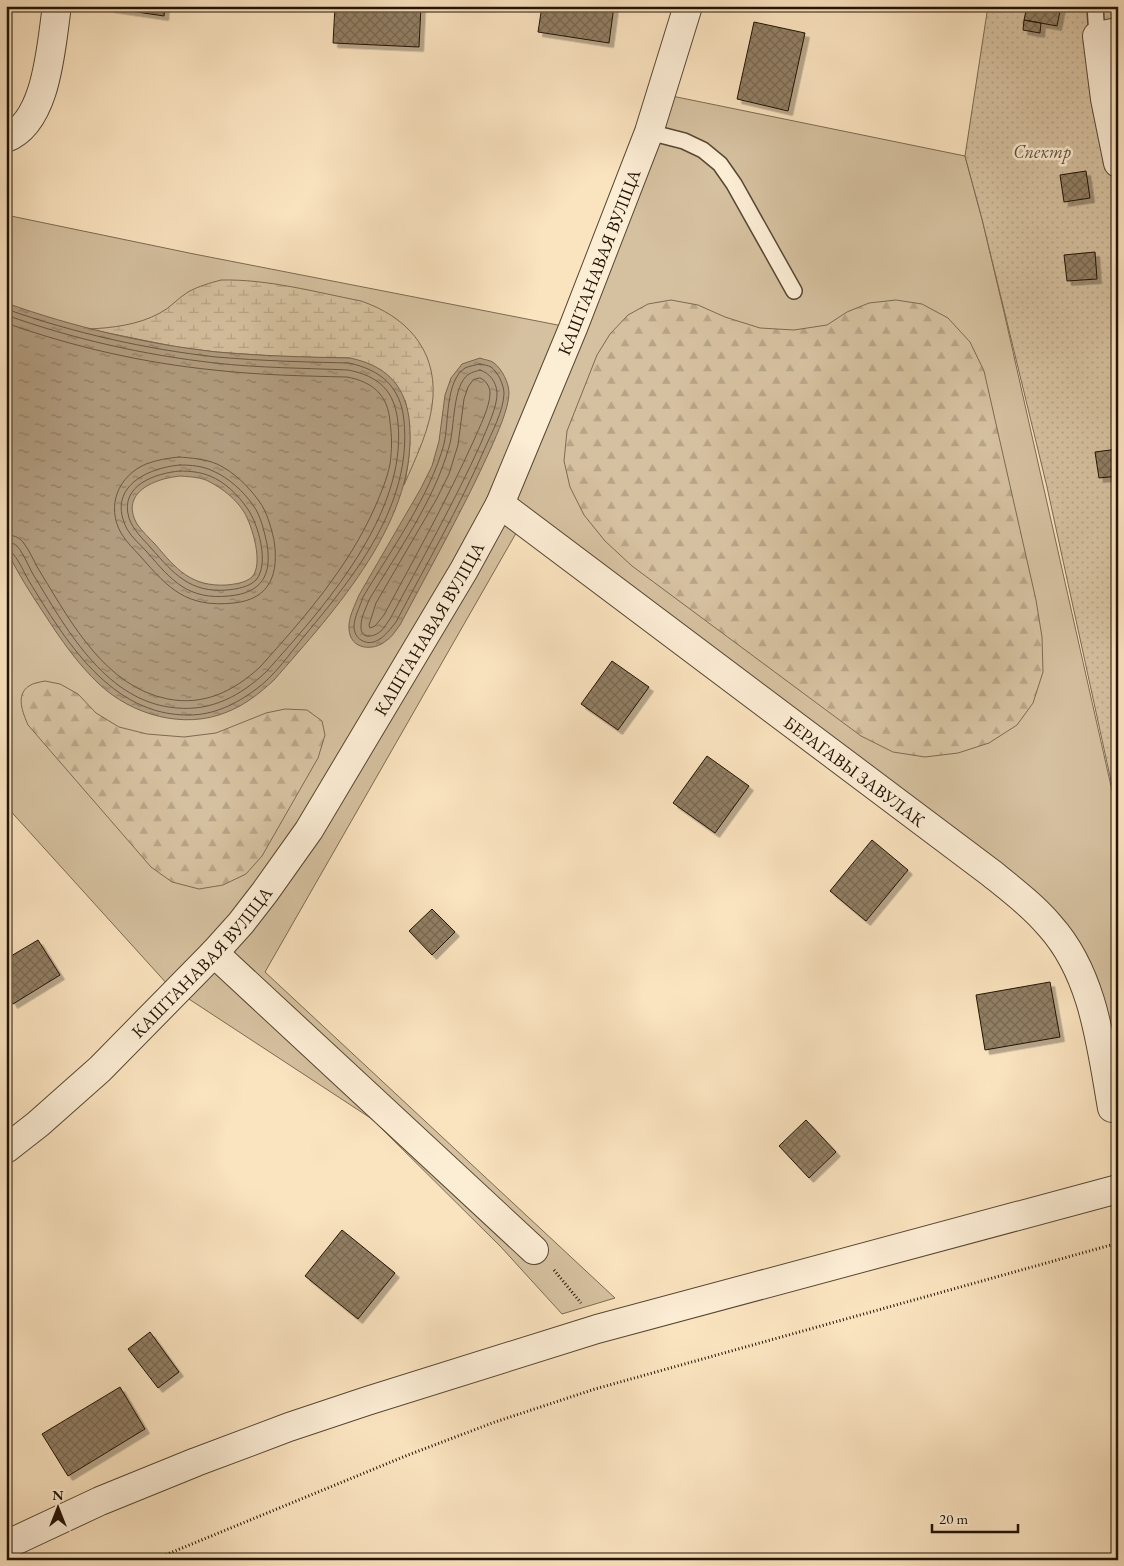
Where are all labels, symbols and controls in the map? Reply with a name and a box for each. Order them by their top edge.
park label: Спектр [1013,140,1071,164]
street label: КАШТАНАВАЯ ВУЛІЦА [552,165,645,358]
street label: КАШТАНАВАЯ ВУЛІЦА [368,537,489,720]
street label: БЕРАГАВЫ ЗАВУЛАК [780,710,930,831]
street label: КАШТАНАВАЯ ВУЛІЦА [126,881,277,1042]
north arrow [32,1484,82,1534]
text: N [52,1486,64,1504]
scale bar [932,1501,1018,1533]
text: 20 m [939,1509,968,1528]

